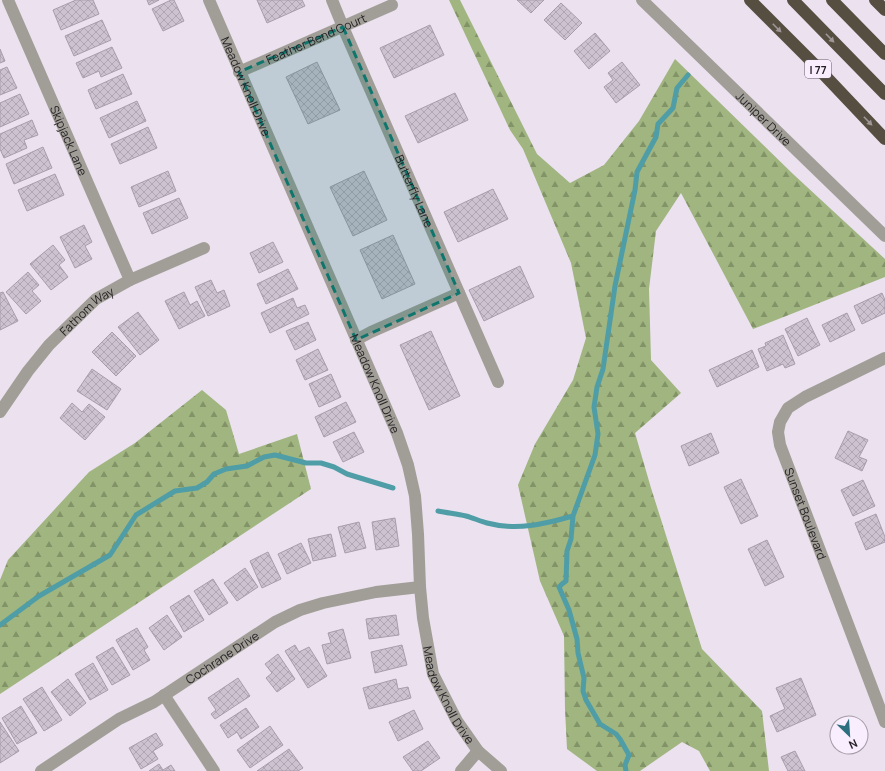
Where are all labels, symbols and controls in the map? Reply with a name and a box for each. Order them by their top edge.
street label: Feather Bend Court [263,9,369,68]
one-way arrow [772,23,782,32]
one-way arrow [826,33,835,43]
street label: Meadow Knoll Drive [217,34,275,139]
road number: I 77 [805,60,831,78]
street label: Juniper Drive [732,87,796,149]
street label: Skipjack Lane [46,103,92,178]
one-way arrow [863,116,873,126]
street label: Butterfly Lane [391,152,438,230]
street label: Fathom Way [55,282,117,339]
street label: Meadow Knoll Drive [346,331,405,436]
street label: Sunset Boulevard [781,465,831,562]
street label: Cochrane Drive [182,627,262,688]
street label: Meadow Knoll Drive [420,645,479,747]
north arrow [829,715,869,755]
text: N [847,736,860,753]

